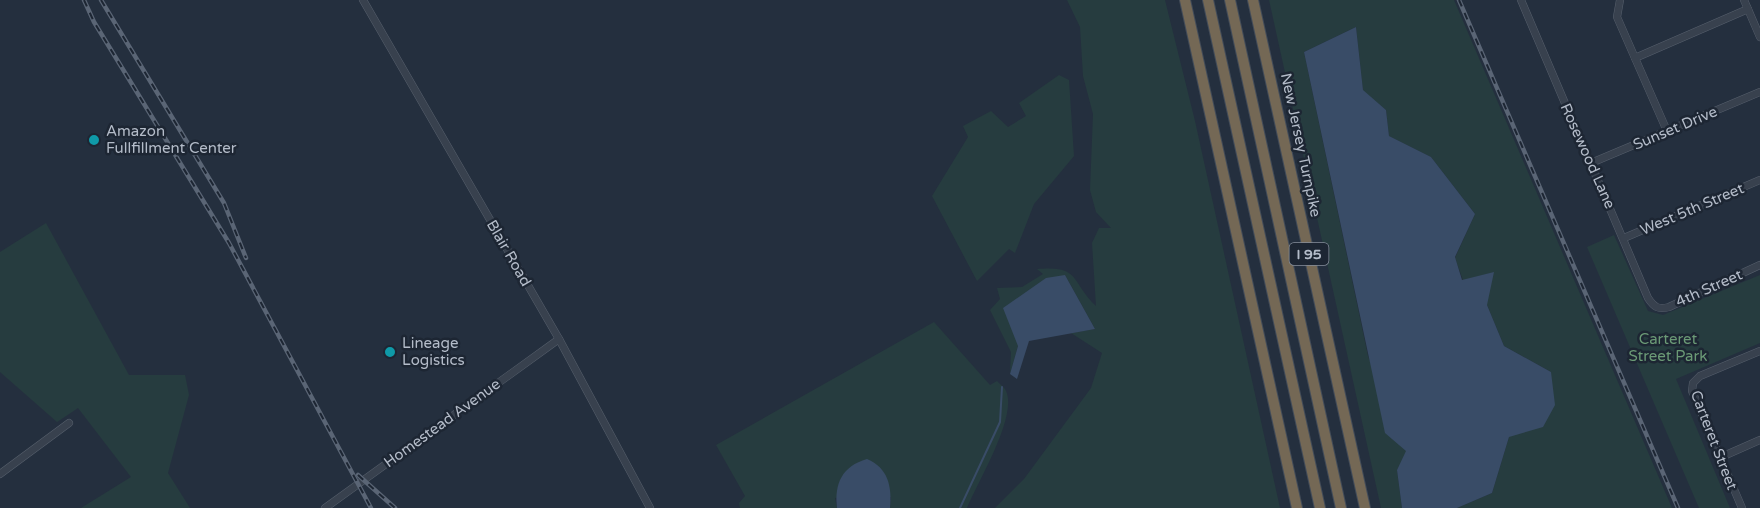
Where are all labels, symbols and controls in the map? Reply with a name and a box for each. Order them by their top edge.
street label: New Jersey Turnpike [1277,71,1325,219]
street label: Rosewood Lane [1557,100,1619,212]
street label: Sunset Drive [1630,102,1720,154]
place label: Amazon Fullfillment Center [106,122,237,157]
marker: Amazon Fullfillment Center [87,133,101,147]
street label: West 5th Street [1637,179,1747,239]
street label: Blair Road [483,217,535,289]
road number: I 95 [1290,243,1328,265]
street label: 4th Street [1673,265,1745,311]
park label: Carteret Street Park [1629,330,1707,365]
place label: Lineage Logistics [402,334,465,369]
marker: Lineage Logistics [383,345,397,359]
street label: Homestead Avenue [380,375,504,471]
street label: Carteret Street [1687,388,1741,493]

